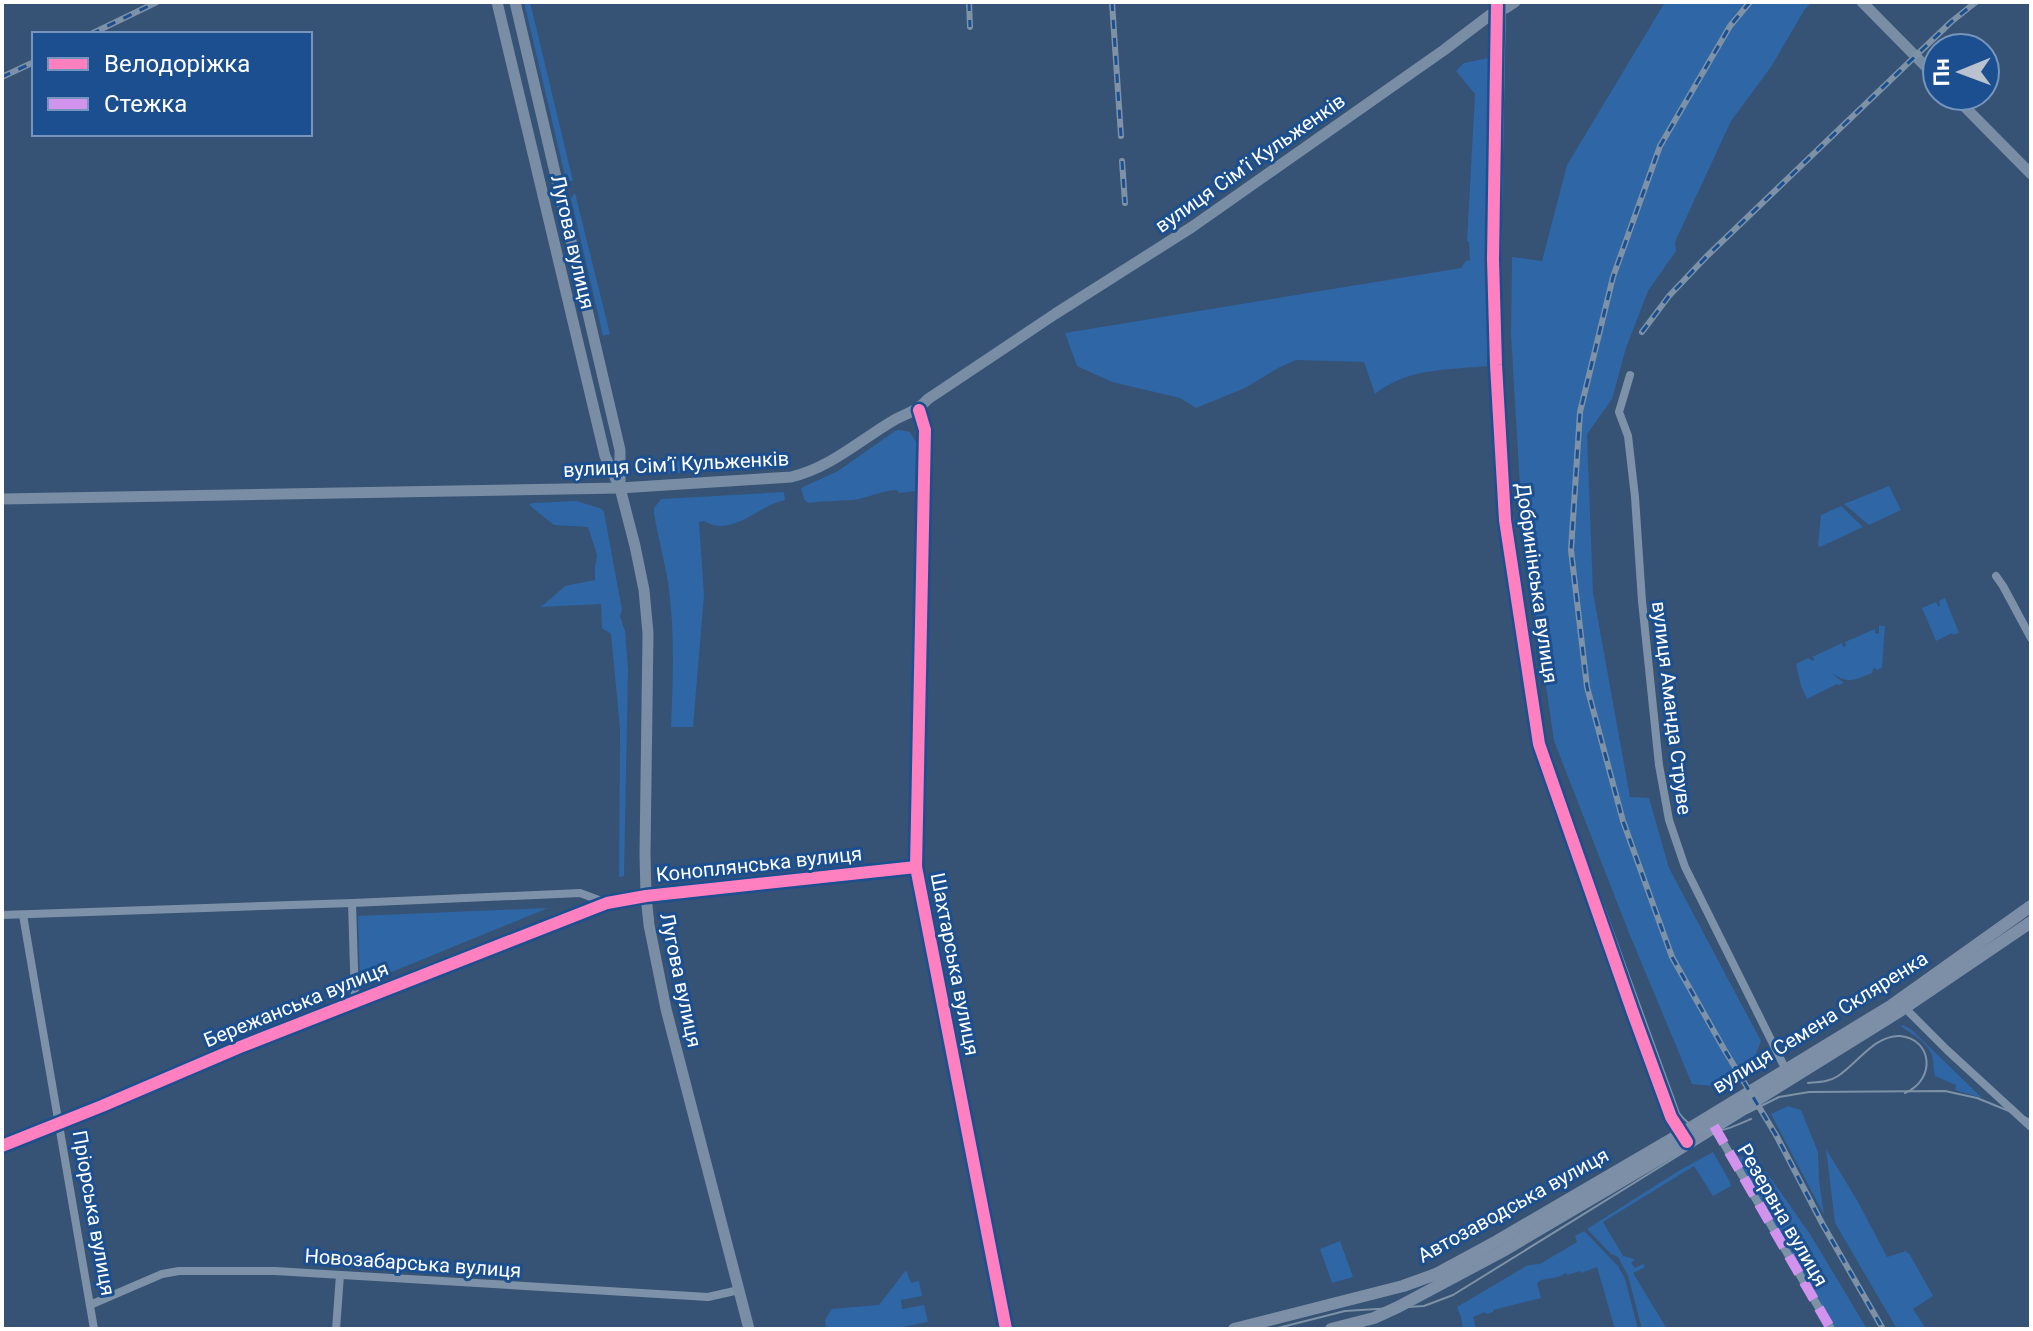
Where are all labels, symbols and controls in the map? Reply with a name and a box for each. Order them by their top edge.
legend [32,32,312,136]
north arrow [1921,32,2001,112]
text: Велодоріжка [104,50,250,78]
text: Пн [1929,58,1954,87]
street label: вулиця Сімʼї Кульженків [1150,88,1350,238]
text: Стежка [104,90,187,118]
street label: Лугова вулиця [546,173,600,311]
street label: вулиця Сімʼї Кульженків [562,446,790,482]
street label: Добринінська вулиця [1511,481,1563,685]
street label: вулиця Аманда Струве [1647,600,1697,816]
street label: Коноплянська вулиця [655,841,863,887]
street label: Шахтарська вулиця [926,871,984,1057]
street label: Лугова вулиця [655,911,707,1049]
street label: вулиця Семена Скляренка [1708,946,1932,1098]
street label: Бережанська вулиця [200,956,392,1052]
street label: Пріорська вулиця [68,1128,120,1298]
street label: Резервна вулиця [1733,1140,1833,1290]
street label: Автозаводська вулиця [1413,1142,1613,1268]
street label: Новозабарська вулиця [304,1243,522,1283]

